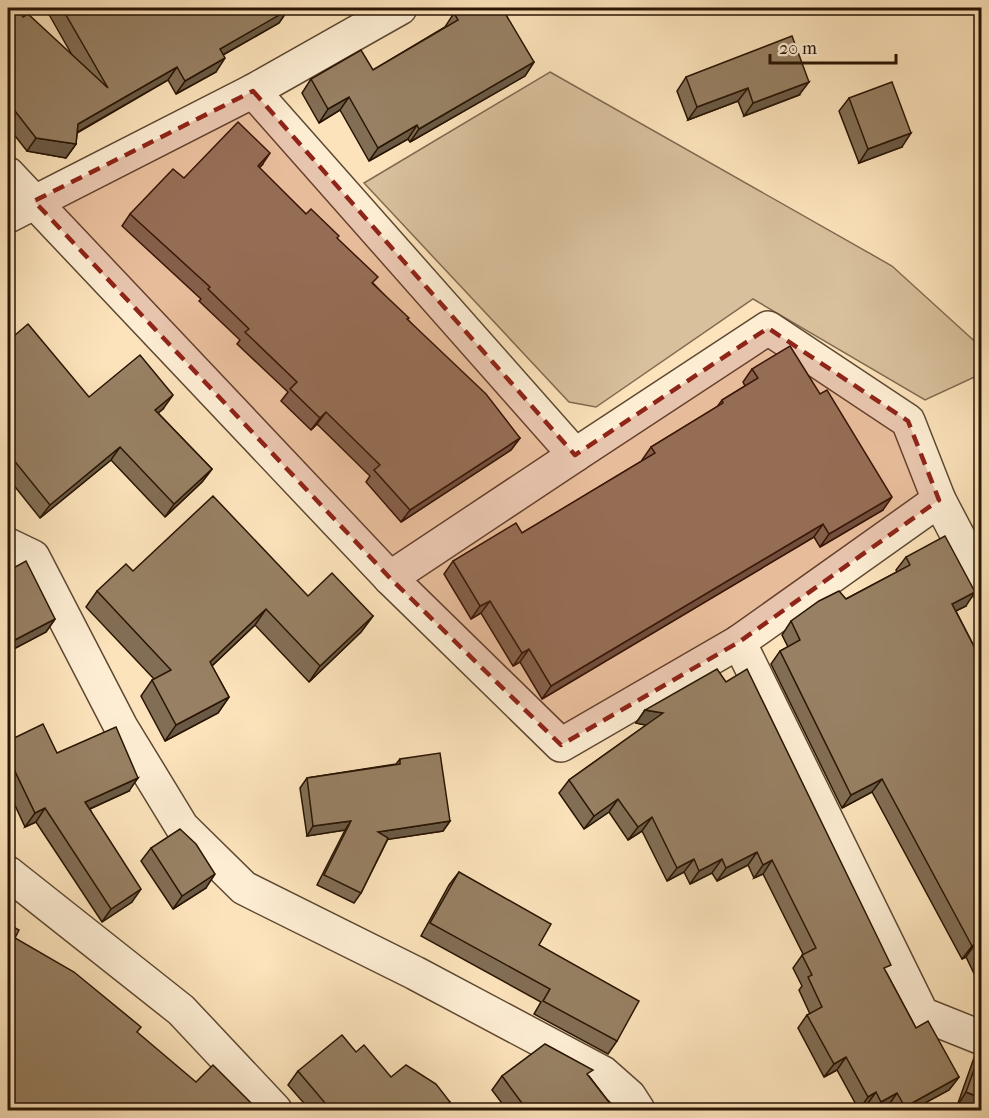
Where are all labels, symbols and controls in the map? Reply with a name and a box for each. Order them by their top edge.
scale bar [770,27,896,65]
text: 20 m [779,38,817,59]

